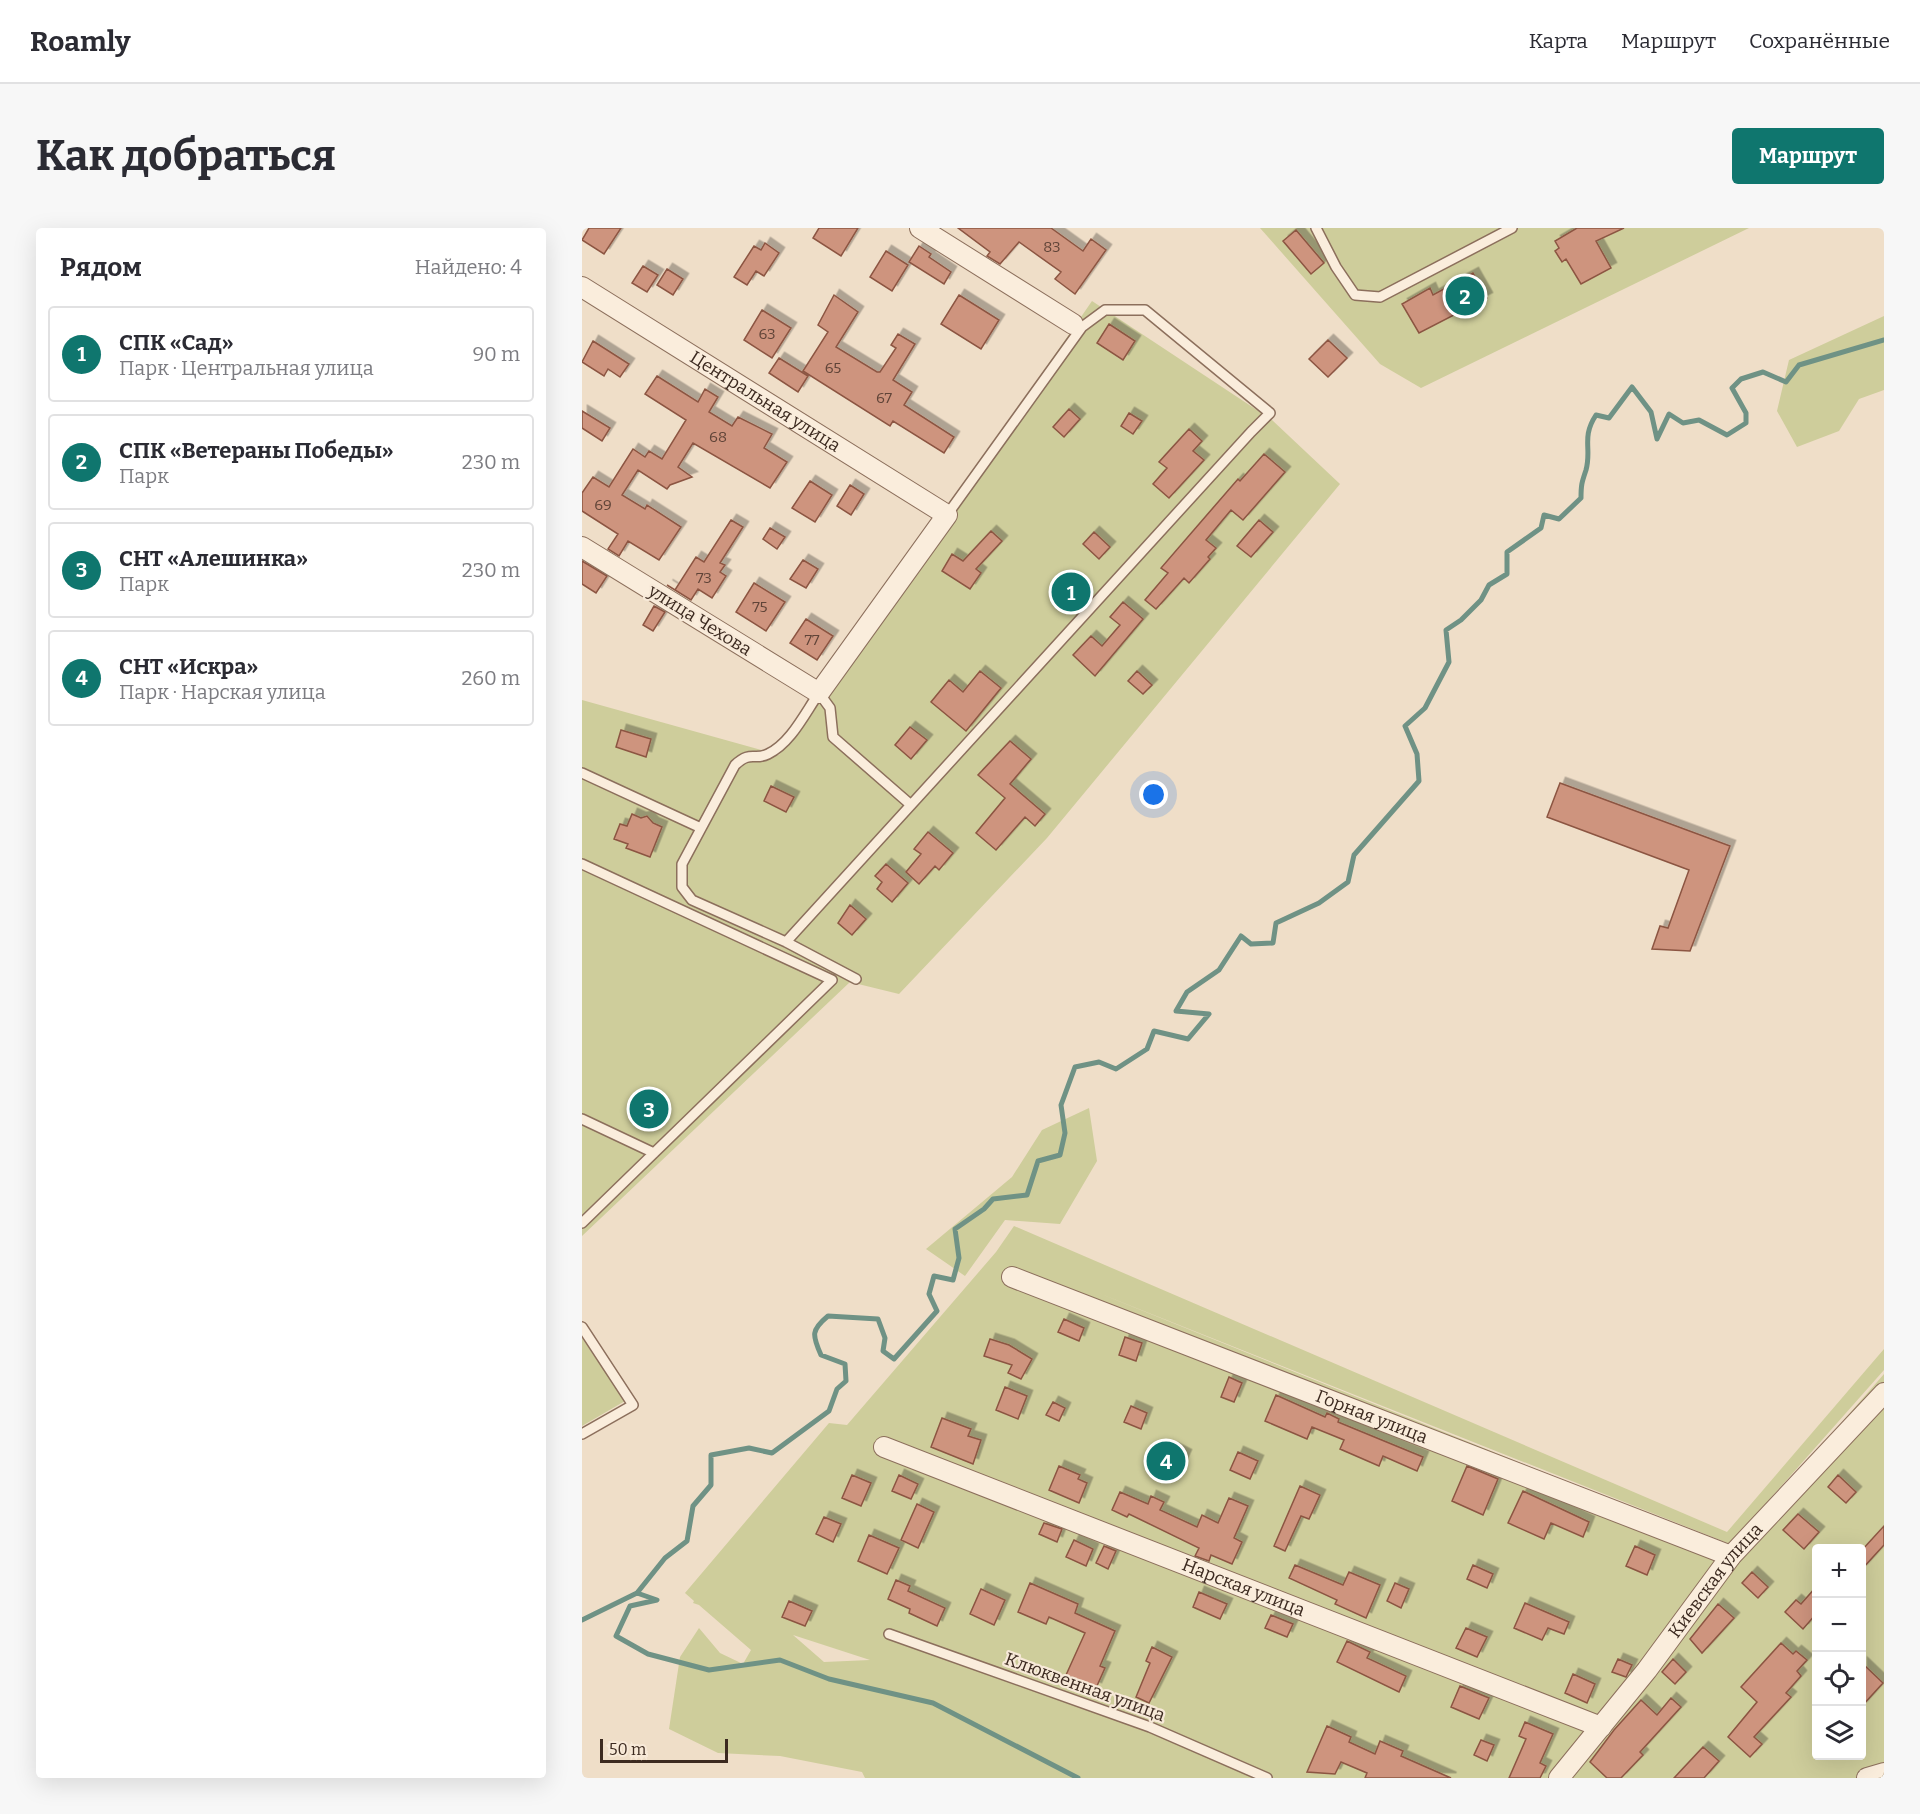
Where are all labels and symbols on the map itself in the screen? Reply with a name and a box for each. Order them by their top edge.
house number: 83 [1043,238,1061,256]
pin: 2 [1446,274,1484,318]
house number: 63 [758,325,776,343]
street label: Центральная улица [686,346,845,457]
house number: 65 [825,359,841,377]
house number: 67 [876,389,893,407]
house number: 68 [709,428,727,446]
house number: 69 [594,496,612,514]
house number: 73 [696,569,712,587]
pin: 1 [1052,570,1090,614]
street label: улица Чехова [643,579,756,661]
house number: 75 [752,598,768,616]
house number: 77 [804,631,820,649]
your location [1139,780,1168,809]
pin: 3 [630,1086,668,1132]
street label: Горная улица [1313,1385,1431,1448]
pin: 4 [1146,1438,1186,1484]
street label: Киевская улица [1663,1518,1767,1642]
street label: Нарская улица [1179,1553,1308,1621]
street label: Клюквенная улица [1002,1648,1168,1726]
scale bar [600,1736,728,1764]

